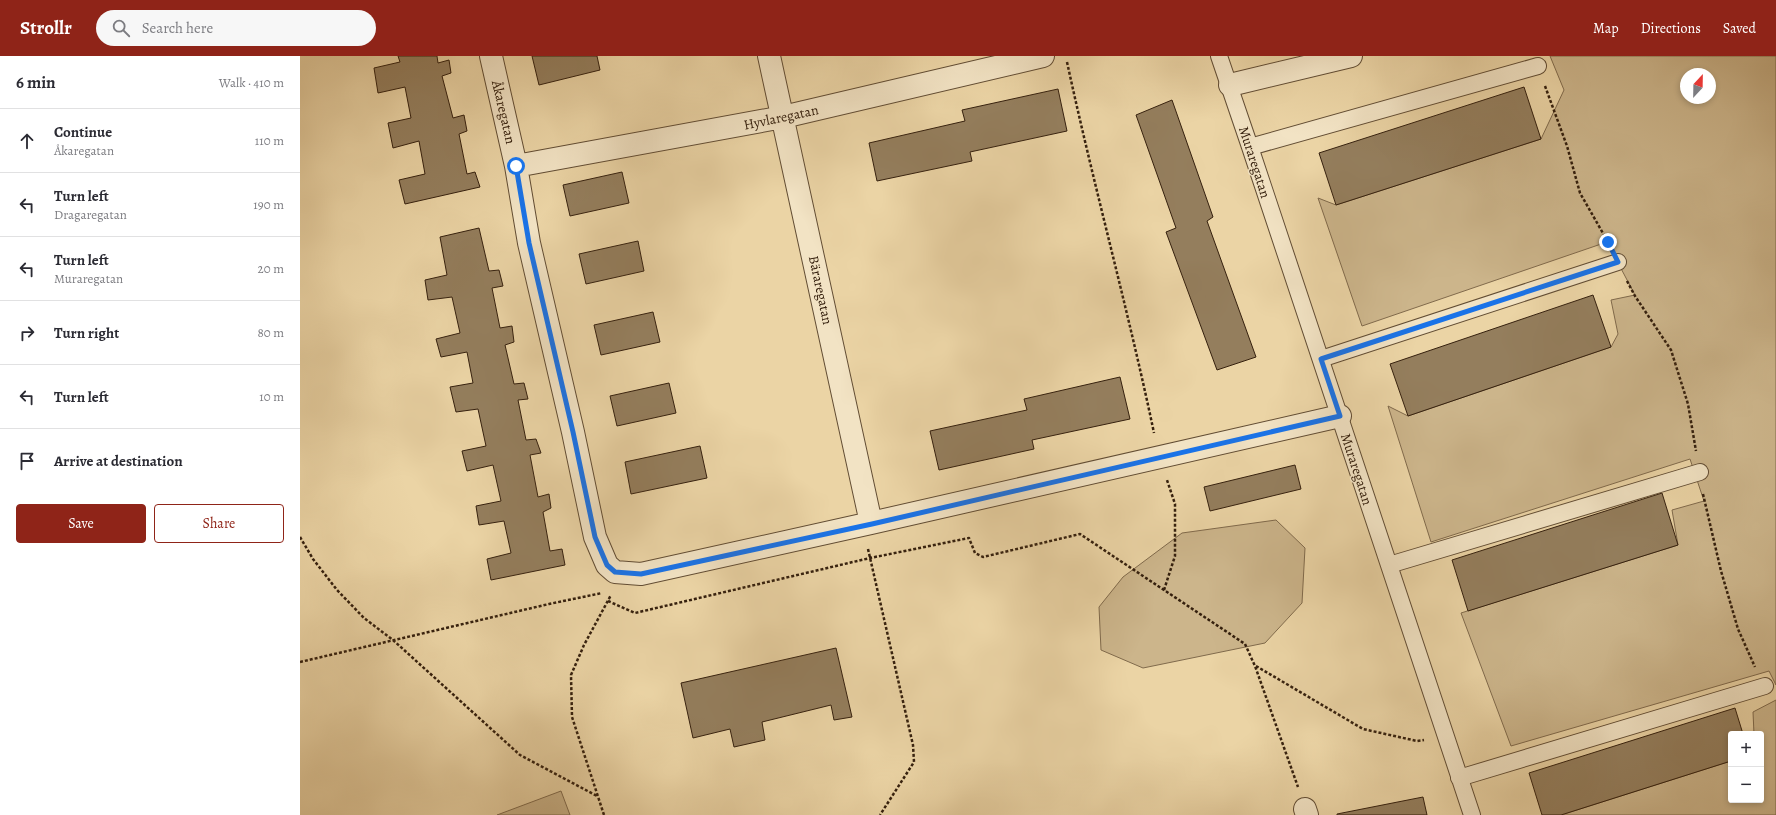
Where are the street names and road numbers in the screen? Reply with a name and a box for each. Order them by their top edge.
street label: Åkaregatan [487,78,520,146]
street label: Hyvlaregatan [742,100,821,135]
street label: Muraregatan [1234,124,1275,201]
street label: Bäraregatan [804,254,837,327]
street label: Muraregatan [1336,431,1377,508]

